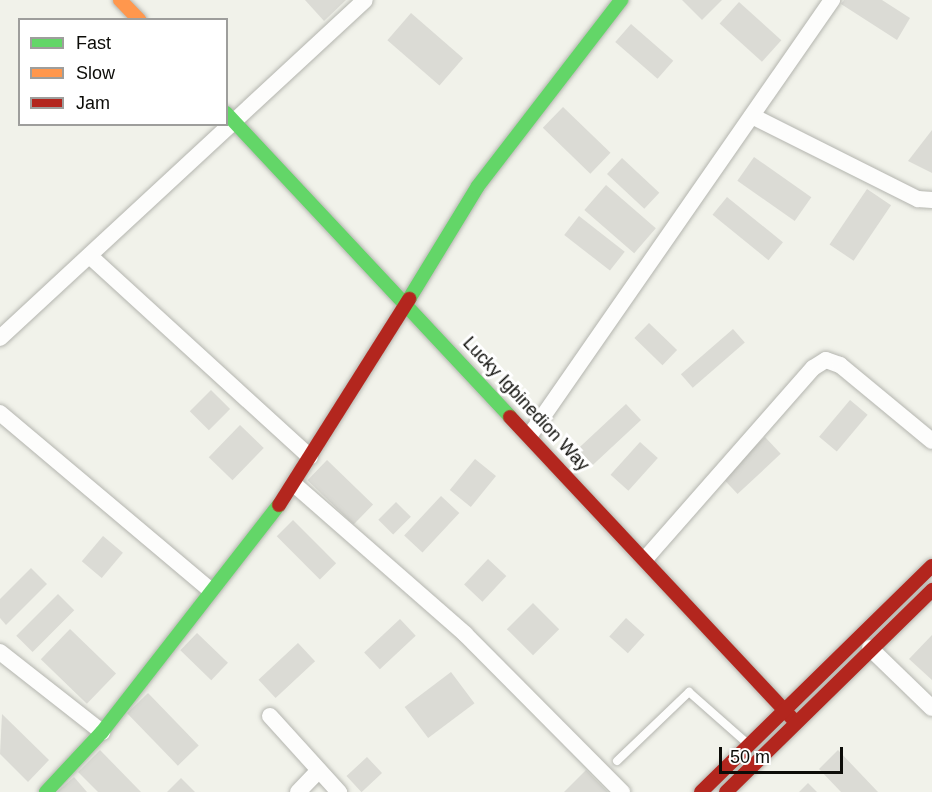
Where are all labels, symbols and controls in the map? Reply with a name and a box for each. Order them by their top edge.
legend [18,18,228,126]
text: Fast [76,33,111,53]
text: Slow [76,63,115,83]
text: Jam [76,93,110,113]
street label: Lucky Igbinedion Way [458,332,594,476]
scale bar [722,735,846,773]
text: 50 m [730,747,770,767]

